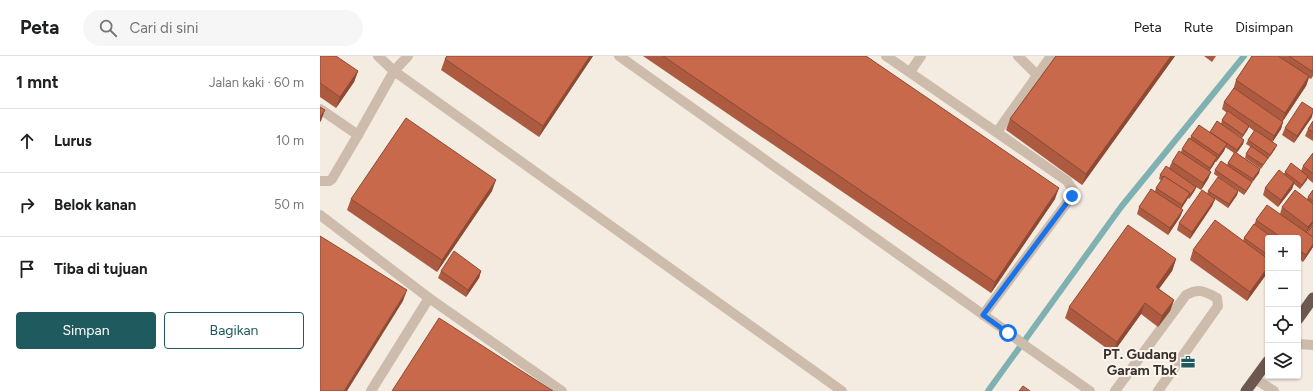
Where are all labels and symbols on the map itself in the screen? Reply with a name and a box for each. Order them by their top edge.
route end [1063,187,1081,205]
route start [999,324,1017,342]
place label: PT. Gudang Garam Tbk [1103,346,1177,379]
office icon: PT. Gudang Garam Tbk [1180,354,1196,370]

